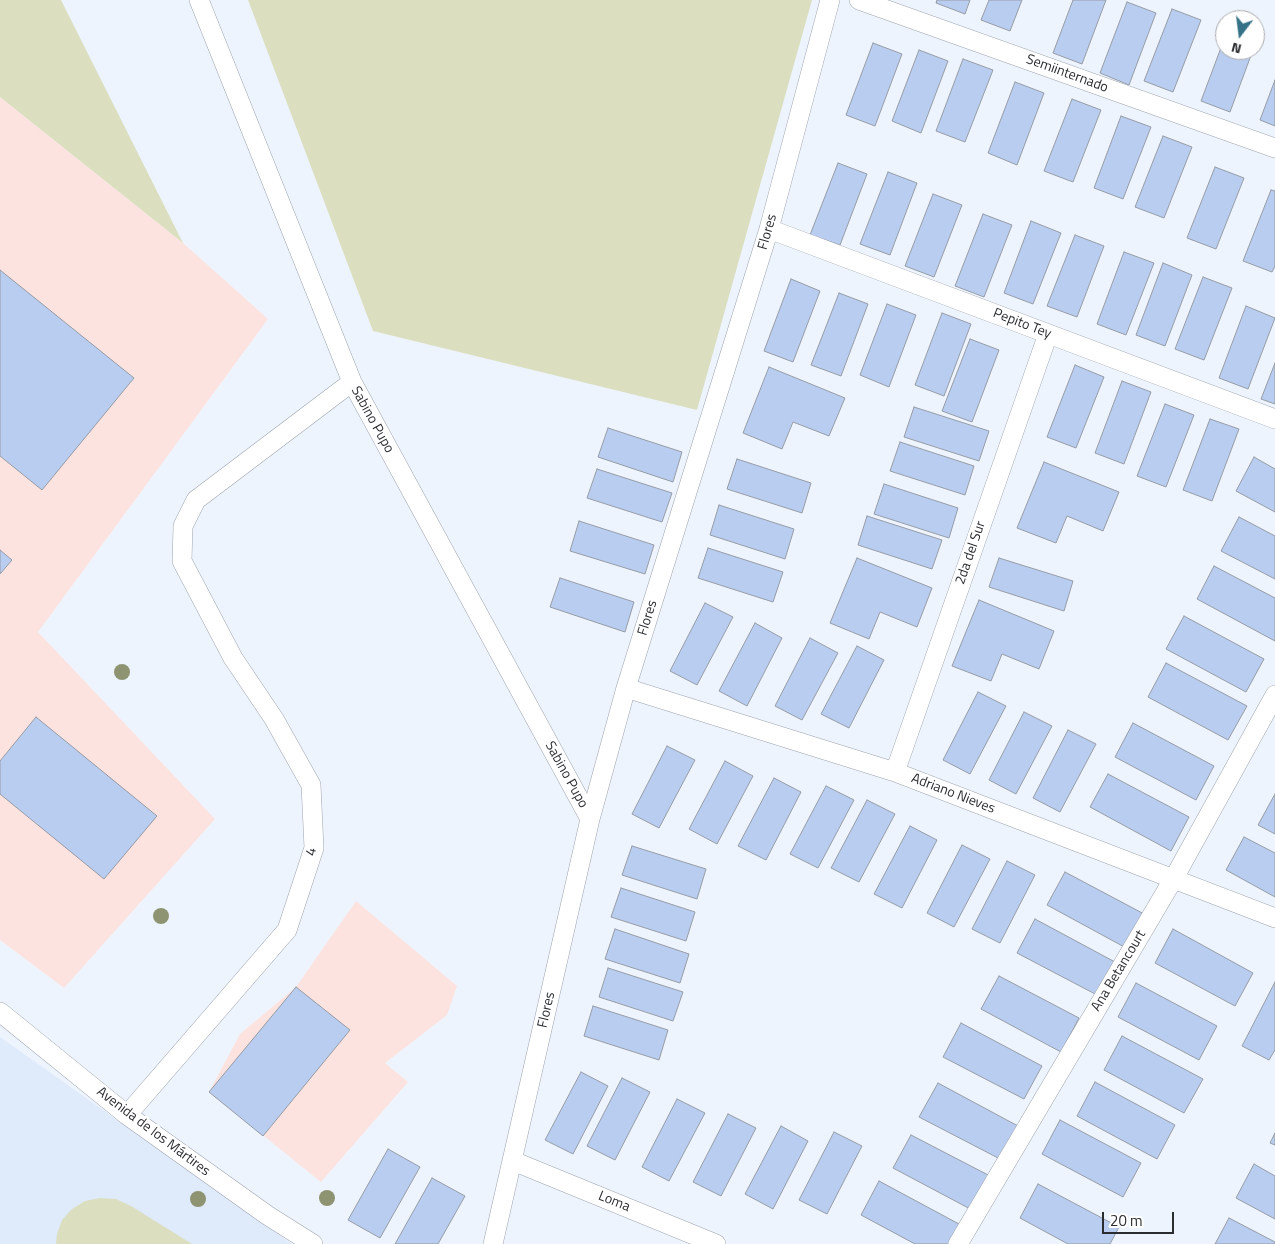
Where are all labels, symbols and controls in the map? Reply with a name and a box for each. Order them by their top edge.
north arrow [1215,10,1265,60]
text: N [1229,38,1244,60]
street label: Semiinternado [1024,51,1110,97]
street label: Flores [755,212,781,252]
street label: Pepito Tey [991,305,1053,343]
street label: Sabino Pupo [347,384,397,456]
street label: 2da del Sur [952,519,990,587]
street label: Flores [635,598,661,638]
street label: Sabino Pupo [541,739,591,811]
street label: Adriano Nieves [909,770,997,818]
street label: 4 [303,846,321,858]
street label: Ana Betancourt [1088,927,1150,1015]
street label: Flores [535,990,559,1030]
street label: Avenida de los Mártires [93,1084,213,1180]
street label: Loma [596,1188,632,1216]
scale bar [1105,1202,1178,1234]
text: 20 m [1110,1209,1143,1232]

